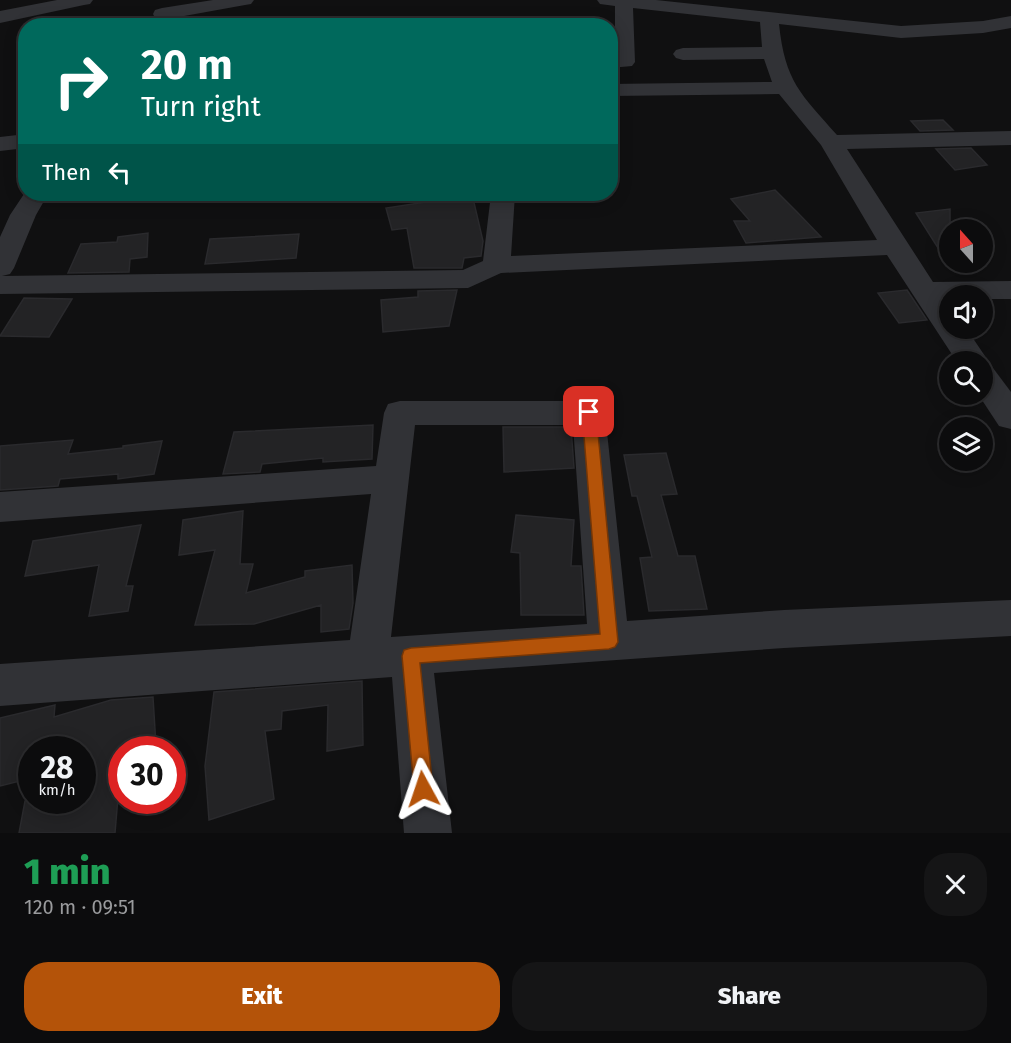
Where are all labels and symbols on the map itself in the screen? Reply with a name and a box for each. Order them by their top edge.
north arrow [939,219,993,273]
pin [563,386,614,437]
speed limit sign: 30 [108,736,186,814]
position arrow [391,757,455,821]

